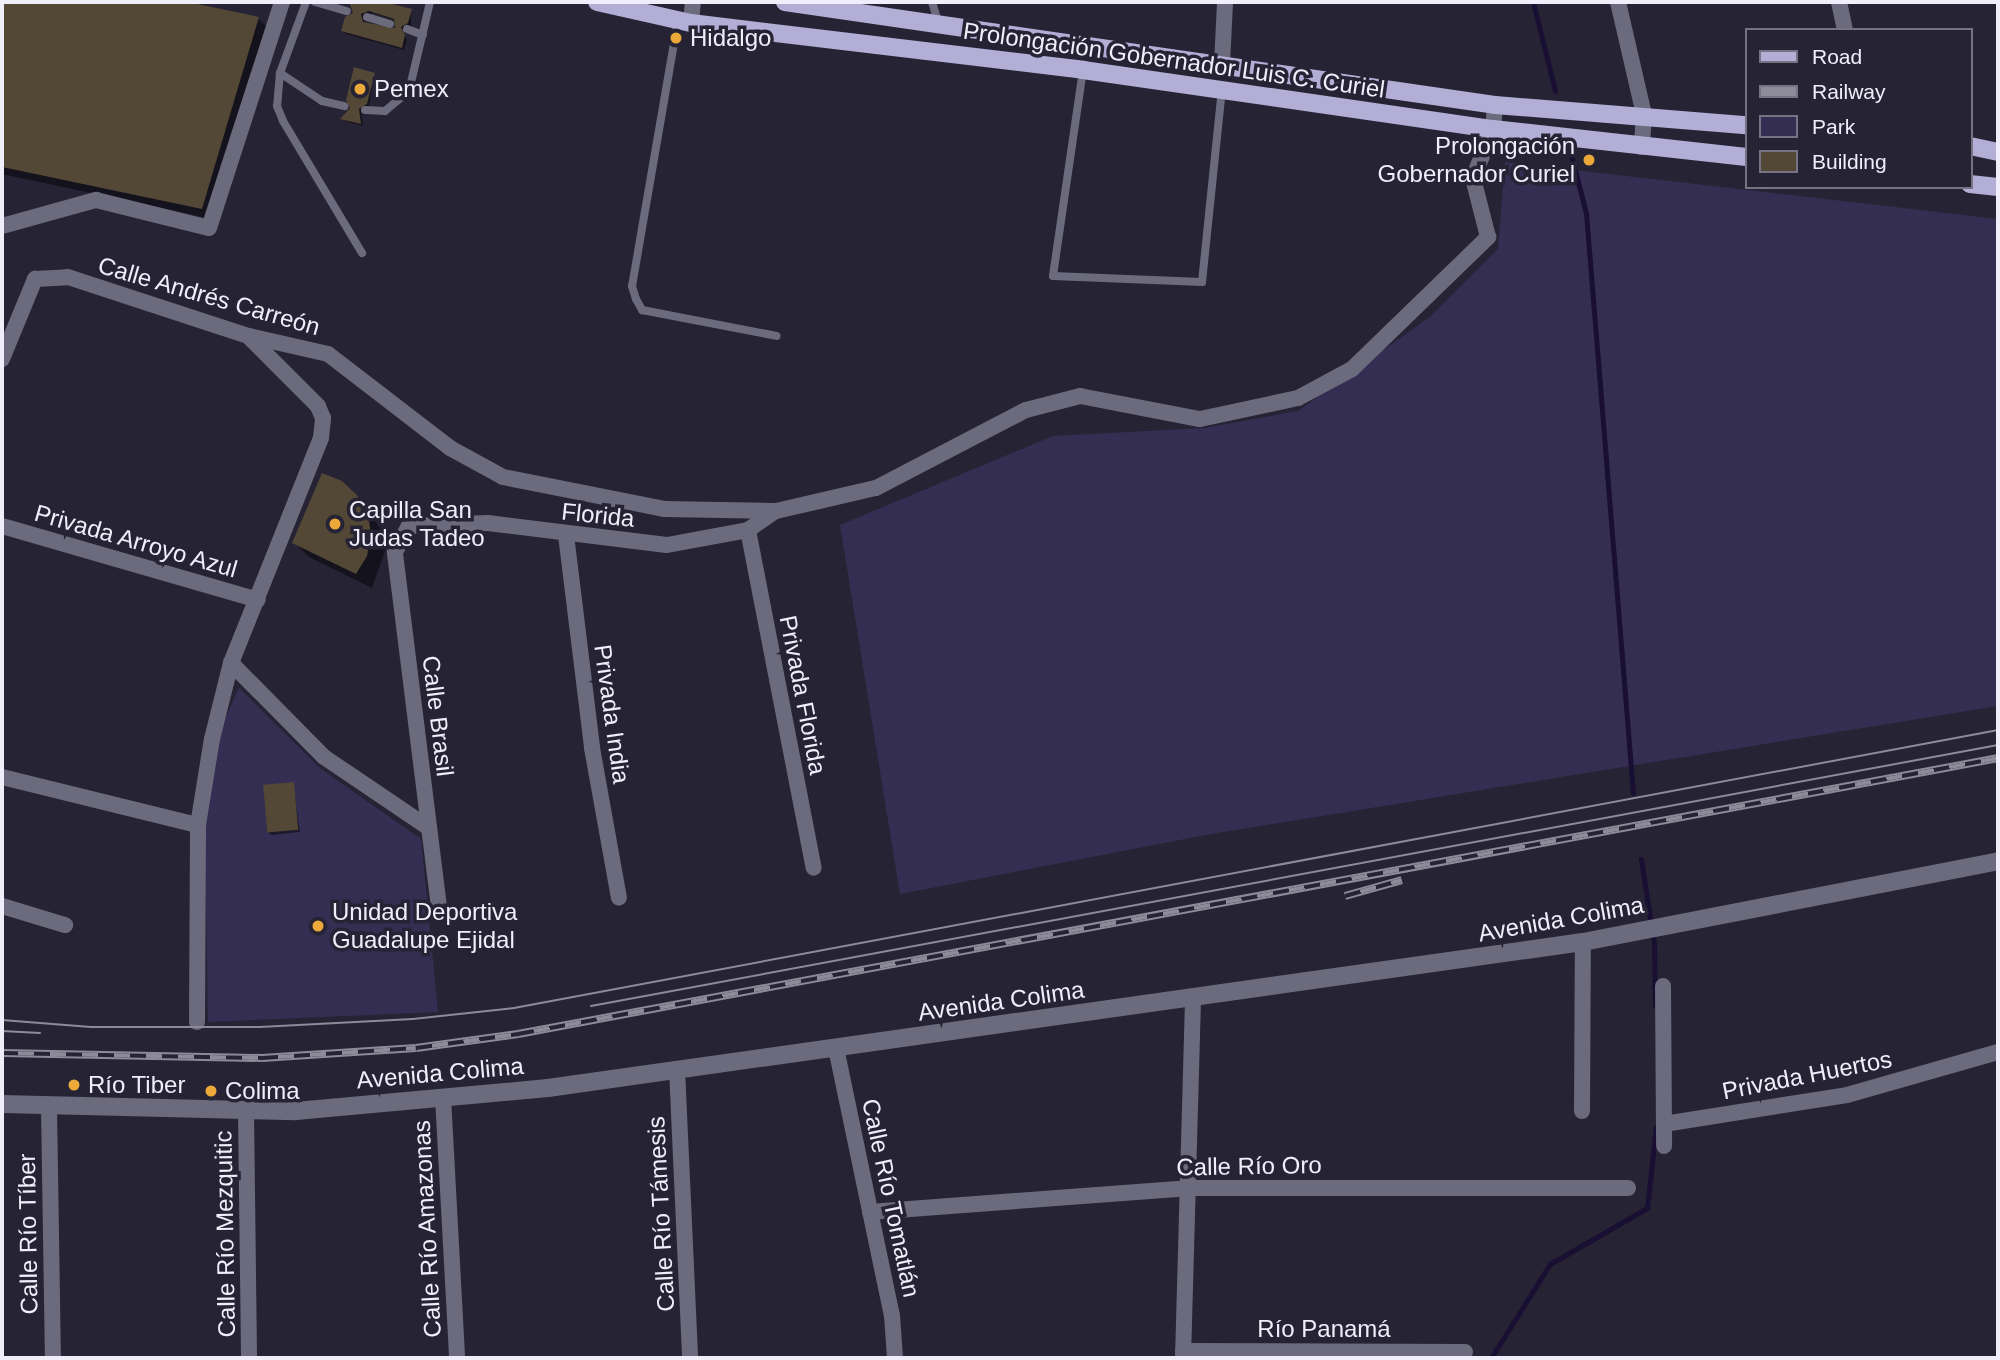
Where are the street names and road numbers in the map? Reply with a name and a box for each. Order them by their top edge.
street label: Prolongación Gobernador Luis C. Curiel [961,16,1387,104]
street label: Calle Andrés Carreón [94,250,324,342]
street label: Florida [560,497,636,533]
street label: Privada Arroyo Azul [30,498,242,584]
street label: Privada Florida [773,613,833,777]
street label: Privada India [588,643,636,785]
street label: Calle Brasil [416,654,460,778]
street label: Avenida Colima [1476,890,1646,948]
street label: Avenida Colima [916,975,1086,1027]
street label: Privada Huertos [1720,1044,1894,1106]
street label: Avenida Colima [355,1051,525,1095]
street label: Calle Río Tomatlán [856,1096,926,1300]
street label: Calle Río Támesis [641,1115,681,1313]
street label: Calle Río Amazonas [407,1119,447,1339]
street label: Calle Río Mezquitic [209,1130,241,1338]
street label: Calle Río Oro [1176,1150,1322,1182]
street label: Calle Río Tíber [12,1153,44,1315]
street label: Río Panamá [1257,1315,1391,1343]

